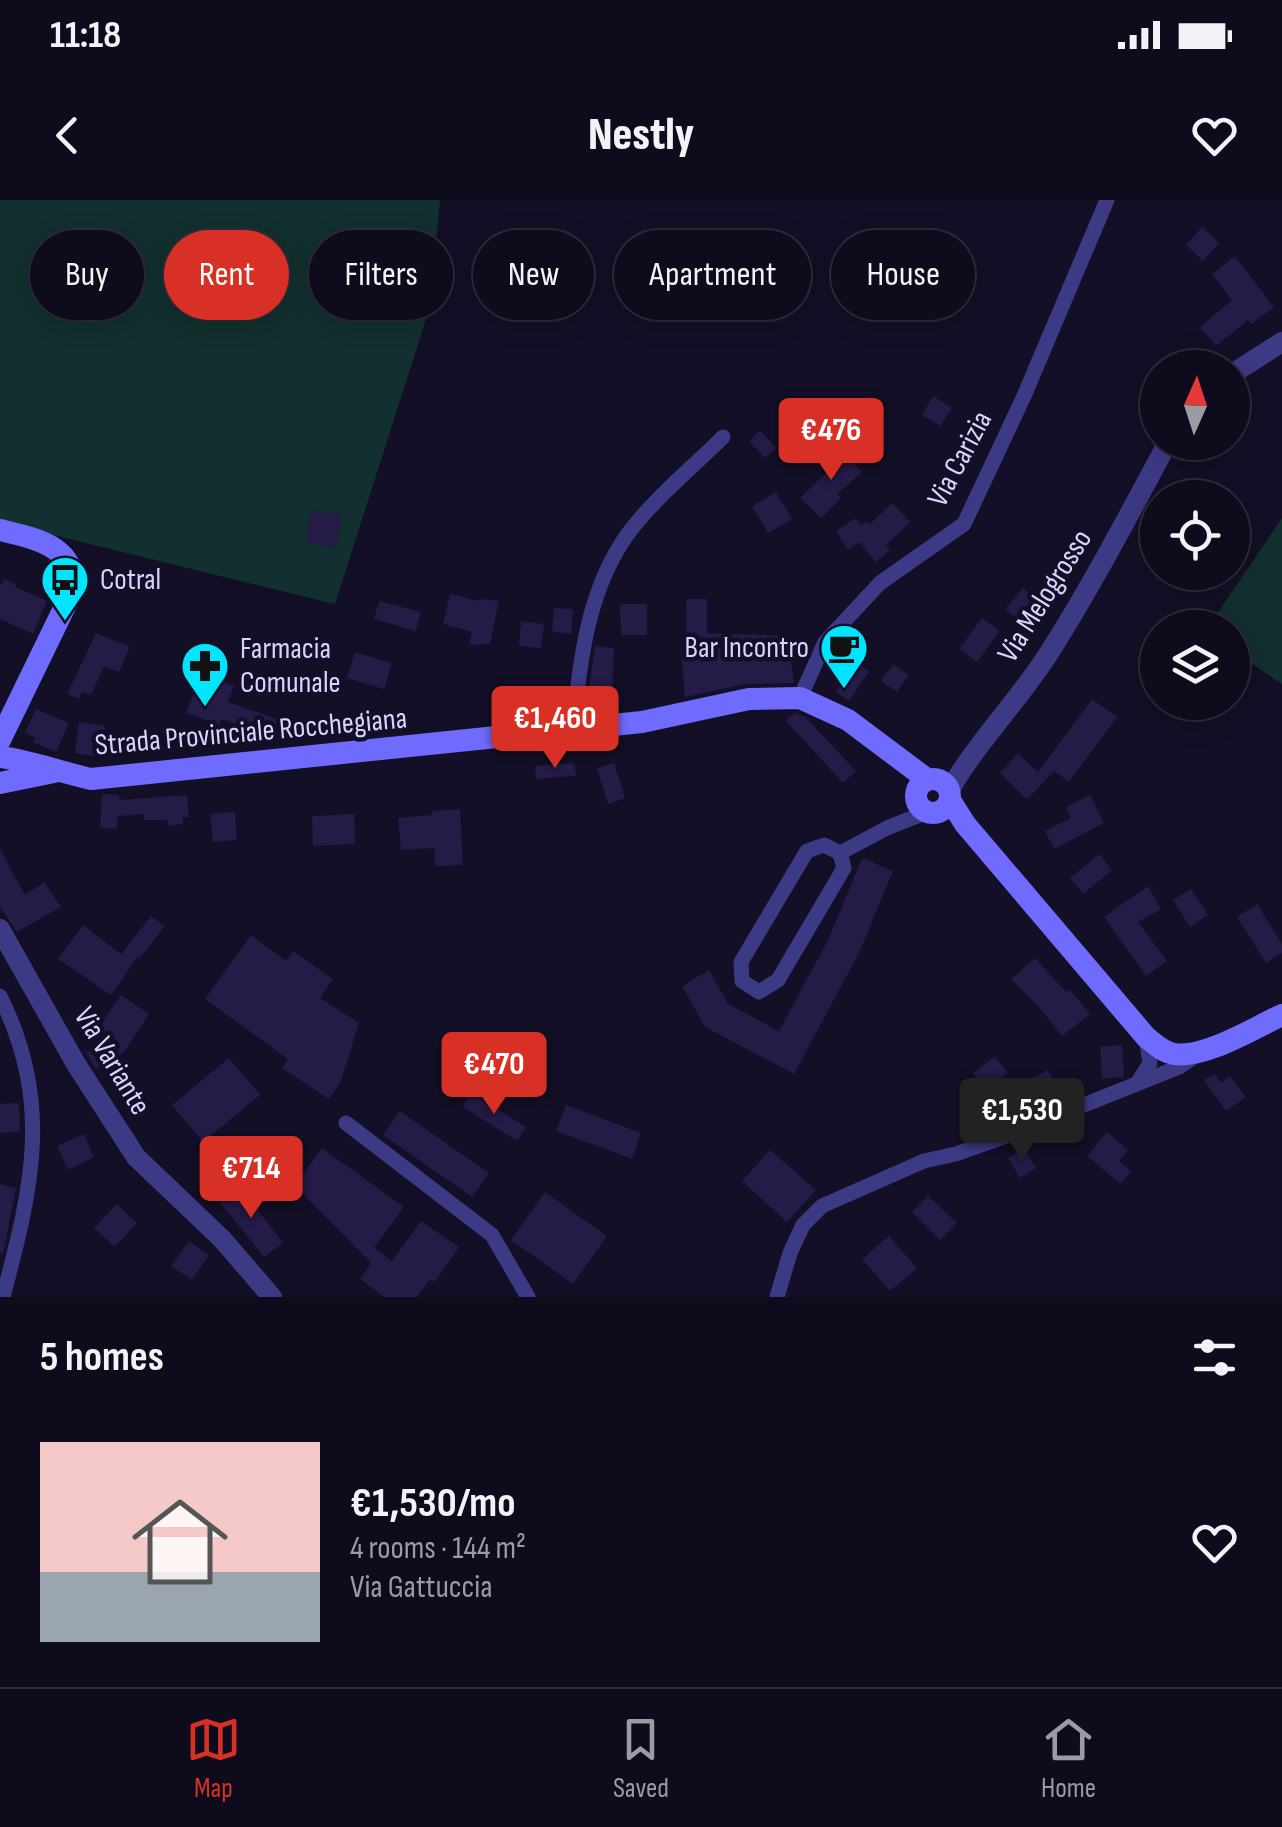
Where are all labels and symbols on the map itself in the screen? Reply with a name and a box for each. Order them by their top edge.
north arrow [1140,350,1250,460]
pin: €476 [772,398,890,483]
street label: Via Carizia [920,405,1000,513]
street label: Via Melogrosso [990,523,1100,669]
bus stop icon: Cotral [39,554,91,622]
place label: Cotral [100,562,161,598]
cafe icon: Bar Incontro [818,622,870,690]
place label: Bar Incontro [685,630,809,666]
place label: Farmacia Comunale [240,631,341,701]
pharmacy icon: Farmacia Comunale [179,640,231,708]
pin: €1,460 [474,686,636,771]
street label: Strada Provinciale Rocchegiana [93,700,409,764]
street label: Via Variante [66,1001,158,1121]
pin: €470 [435,1032,553,1117]
pin: €1,530 [941,1078,1103,1163]
pin: €714 [192,1136,310,1221]

